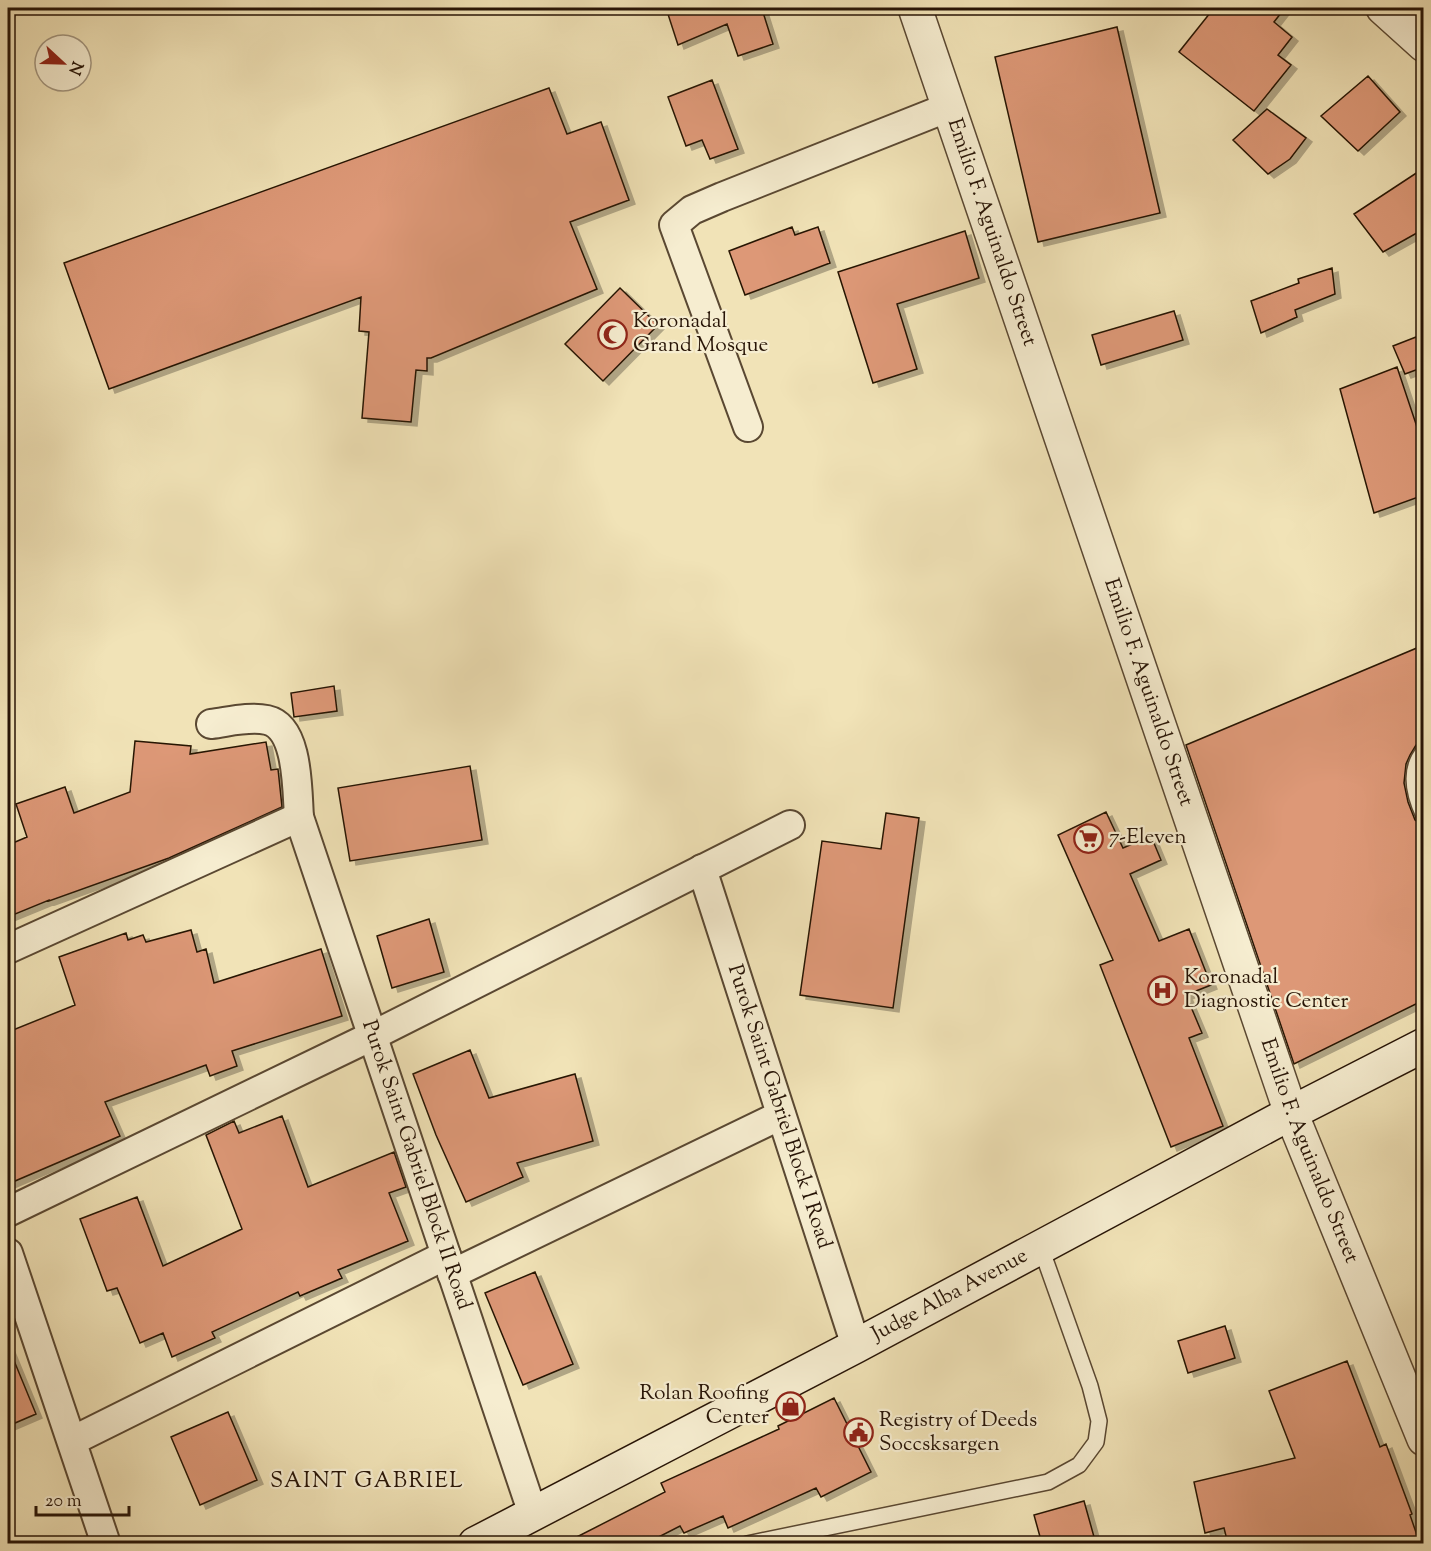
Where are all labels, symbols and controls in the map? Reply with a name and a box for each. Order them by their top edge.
north arrow [33,33,93,93]
text: N [61,57,88,78]
street label: Emilio F. Aguinaldo Street [939,114,1044,350]
place label: Koronadal Grand Mosque [633,307,768,361]
mosque icon: Koronadal Grand Mosque [596,318,628,350]
street label: Emilio F. Aguinaldo Street [1095,575,1201,810]
supermarket icon: 7-Eleven [1072,822,1104,854]
place label: 7-Eleven [1109,823,1187,853]
street label: Purok Saint Gabriel Block I Road [719,961,839,1253]
place label: Koronadal Diagnostic Center [1184,963,1348,1017]
hospital icon: Koronadal Diagnostic Center [1147,974,1179,1006]
street label: Purok Saint Gabriel Block II Road [353,1016,479,1314]
street label: Emilio F. Aguinaldo Street [1252,1035,1366,1268]
street label: Judge Alba Avenue [866,1242,1033,1350]
place label: Rolan Roofing Center [639,1379,769,1433]
shop icon: Rolan Roofing Center [774,1390,806,1422]
place label: Registry of Deeds Soccsksargen [879,1406,1037,1460]
public building icon: Registry of Deeds Soccsksargen [842,1417,874,1449]
district label: SAINT GABRIEL [270,1466,464,1498]
scale bar [36,1479,129,1517]
text: 20 m [45,1489,82,1515]

